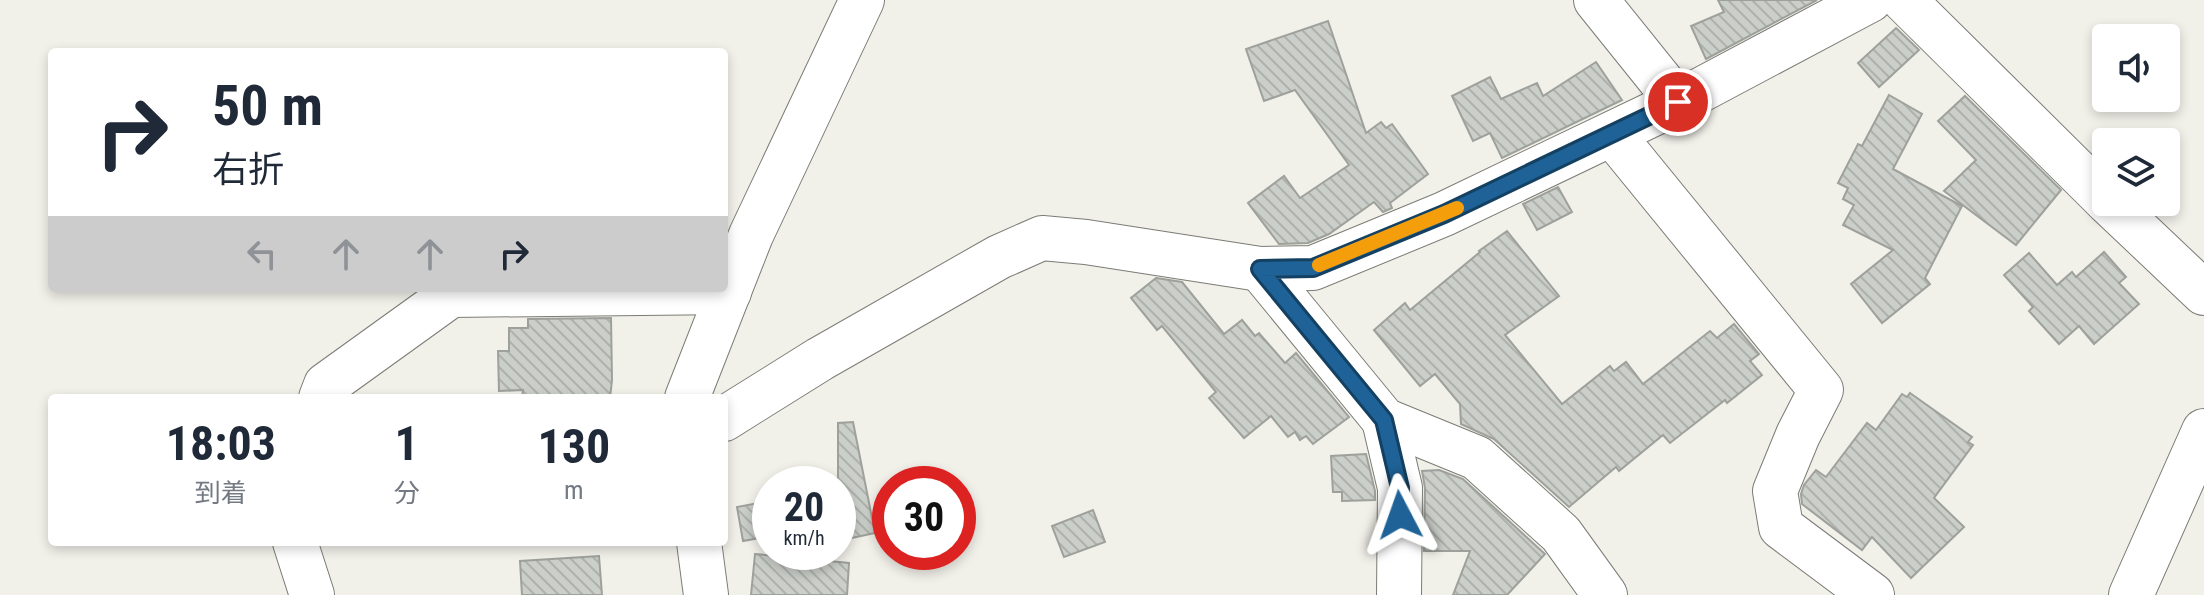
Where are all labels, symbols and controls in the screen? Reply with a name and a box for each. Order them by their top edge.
map controls [2092,24,2180,216]
button: sound [2092,24,2180,112]
pin [1644,68,1712,136]
text: 50 m [212,73,323,139]
icon: right [80,80,184,184]
icon: arrive [1656,80,1700,124]
button: layers [2092,128,2180,216]
text: 右折 [212,149,284,191]
icon: left [240,232,284,276]
icon: ahead [324,232,368,276]
icon: ahead [408,232,452,276]
icon: right [492,232,536,276]
text: 18:03 [166,415,276,472]
text: 1 [395,415,419,472]
text: 130 [537,418,610,475]
speed limit sign: 30 [872,466,976,570]
position arrow [1358,473,1442,557]
text: m [564,475,584,505]
text: 到着 [195,478,247,508]
text: 分 [394,478,420,508]
text: 20 [784,484,824,531]
text: km/h [783,526,825,550]

